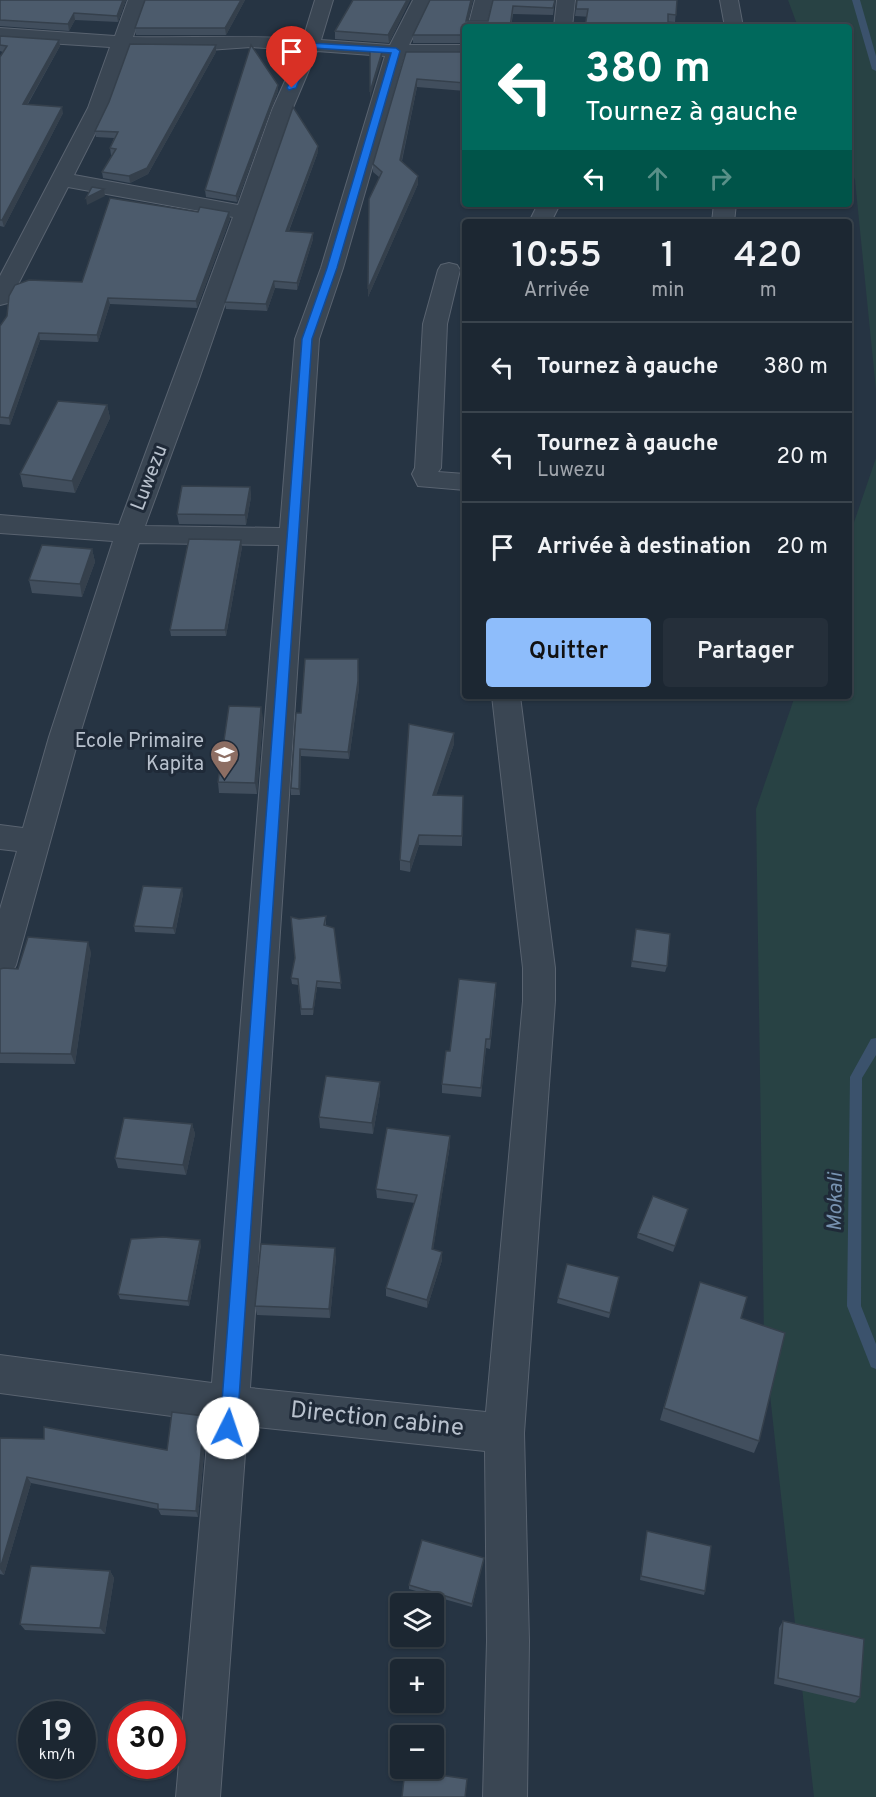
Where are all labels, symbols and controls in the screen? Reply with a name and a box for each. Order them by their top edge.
pin [266,26,317,88]
icon: arrive [275,35,308,68]
text: 380 m [585,44,711,97]
icon: left [486,48,564,126]
text: Tournez à gauche [585,96,798,130]
icon: left [578,162,611,195]
icon: ahead [641,162,674,195]
icon: right [704,162,737,195]
text: 10:55 [512,234,602,280]
text: 1 [661,234,675,280]
text: 420 [734,234,802,280]
text: Arrivée [524,278,590,304]
text: min [651,278,685,304]
text: m [760,278,777,304]
icon: left [486,351,519,384]
text: Tournez à gauche [537,354,718,381]
text: 380 m [764,354,828,381]
text: Tournez à gauche [537,431,718,458]
street label: Luwezu [126,441,174,515]
icon: left [486,441,519,474]
text: 20 m [777,444,828,471]
text: Luwezu [537,458,605,484]
icon: arrive [486,531,519,564]
text: Arrivée à destination [537,534,751,561]
text: 20 m [777,534,828,561]
button: Quitter [486,618,651,687]
button: Partager [663,618,828,687]
place label: Ecole Primaire Kapita [75,729,204,778]
school or university icon: Ecole Primaire Kapita [209,738,241,780]
water label: Mokali [822,1171,850,1232]
position arrow [196,1396,260,1460]
street label: Direction cabine [289,1396,465,1444]
map controls [390,1593,444,1779]
button: layers [390,1593,444,1647]
button: + [390,1659,444,1713]
speed limit sign: 30 [108,1701,186,1779]
text: 19 [42,1714,72,1751]
button: − [390,1725,444,1779]
text: km/h [39,1746,75,1765]

